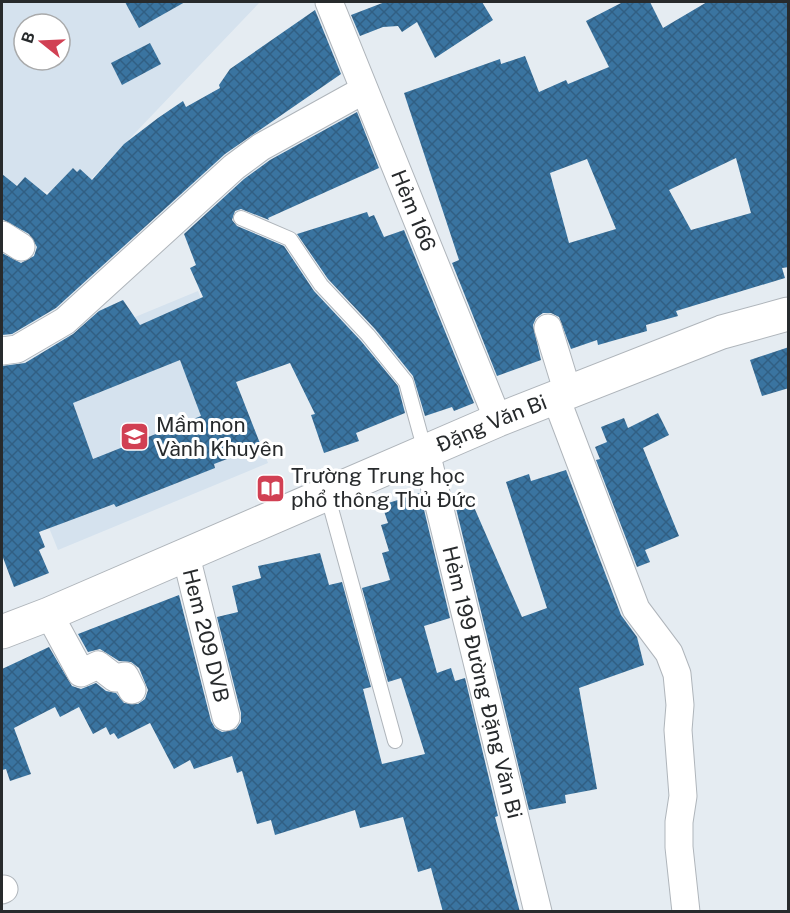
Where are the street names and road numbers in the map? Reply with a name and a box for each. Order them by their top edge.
street label: Hẻm 166 [386,166,441,255]
street label: Đặng Văn Bi [432,389,550,457]
street label: Hẻm 199 Đường Đặng Văn Bi [437,543,528,821]
street label: Hem 209 DVB [178,566,235,705]

